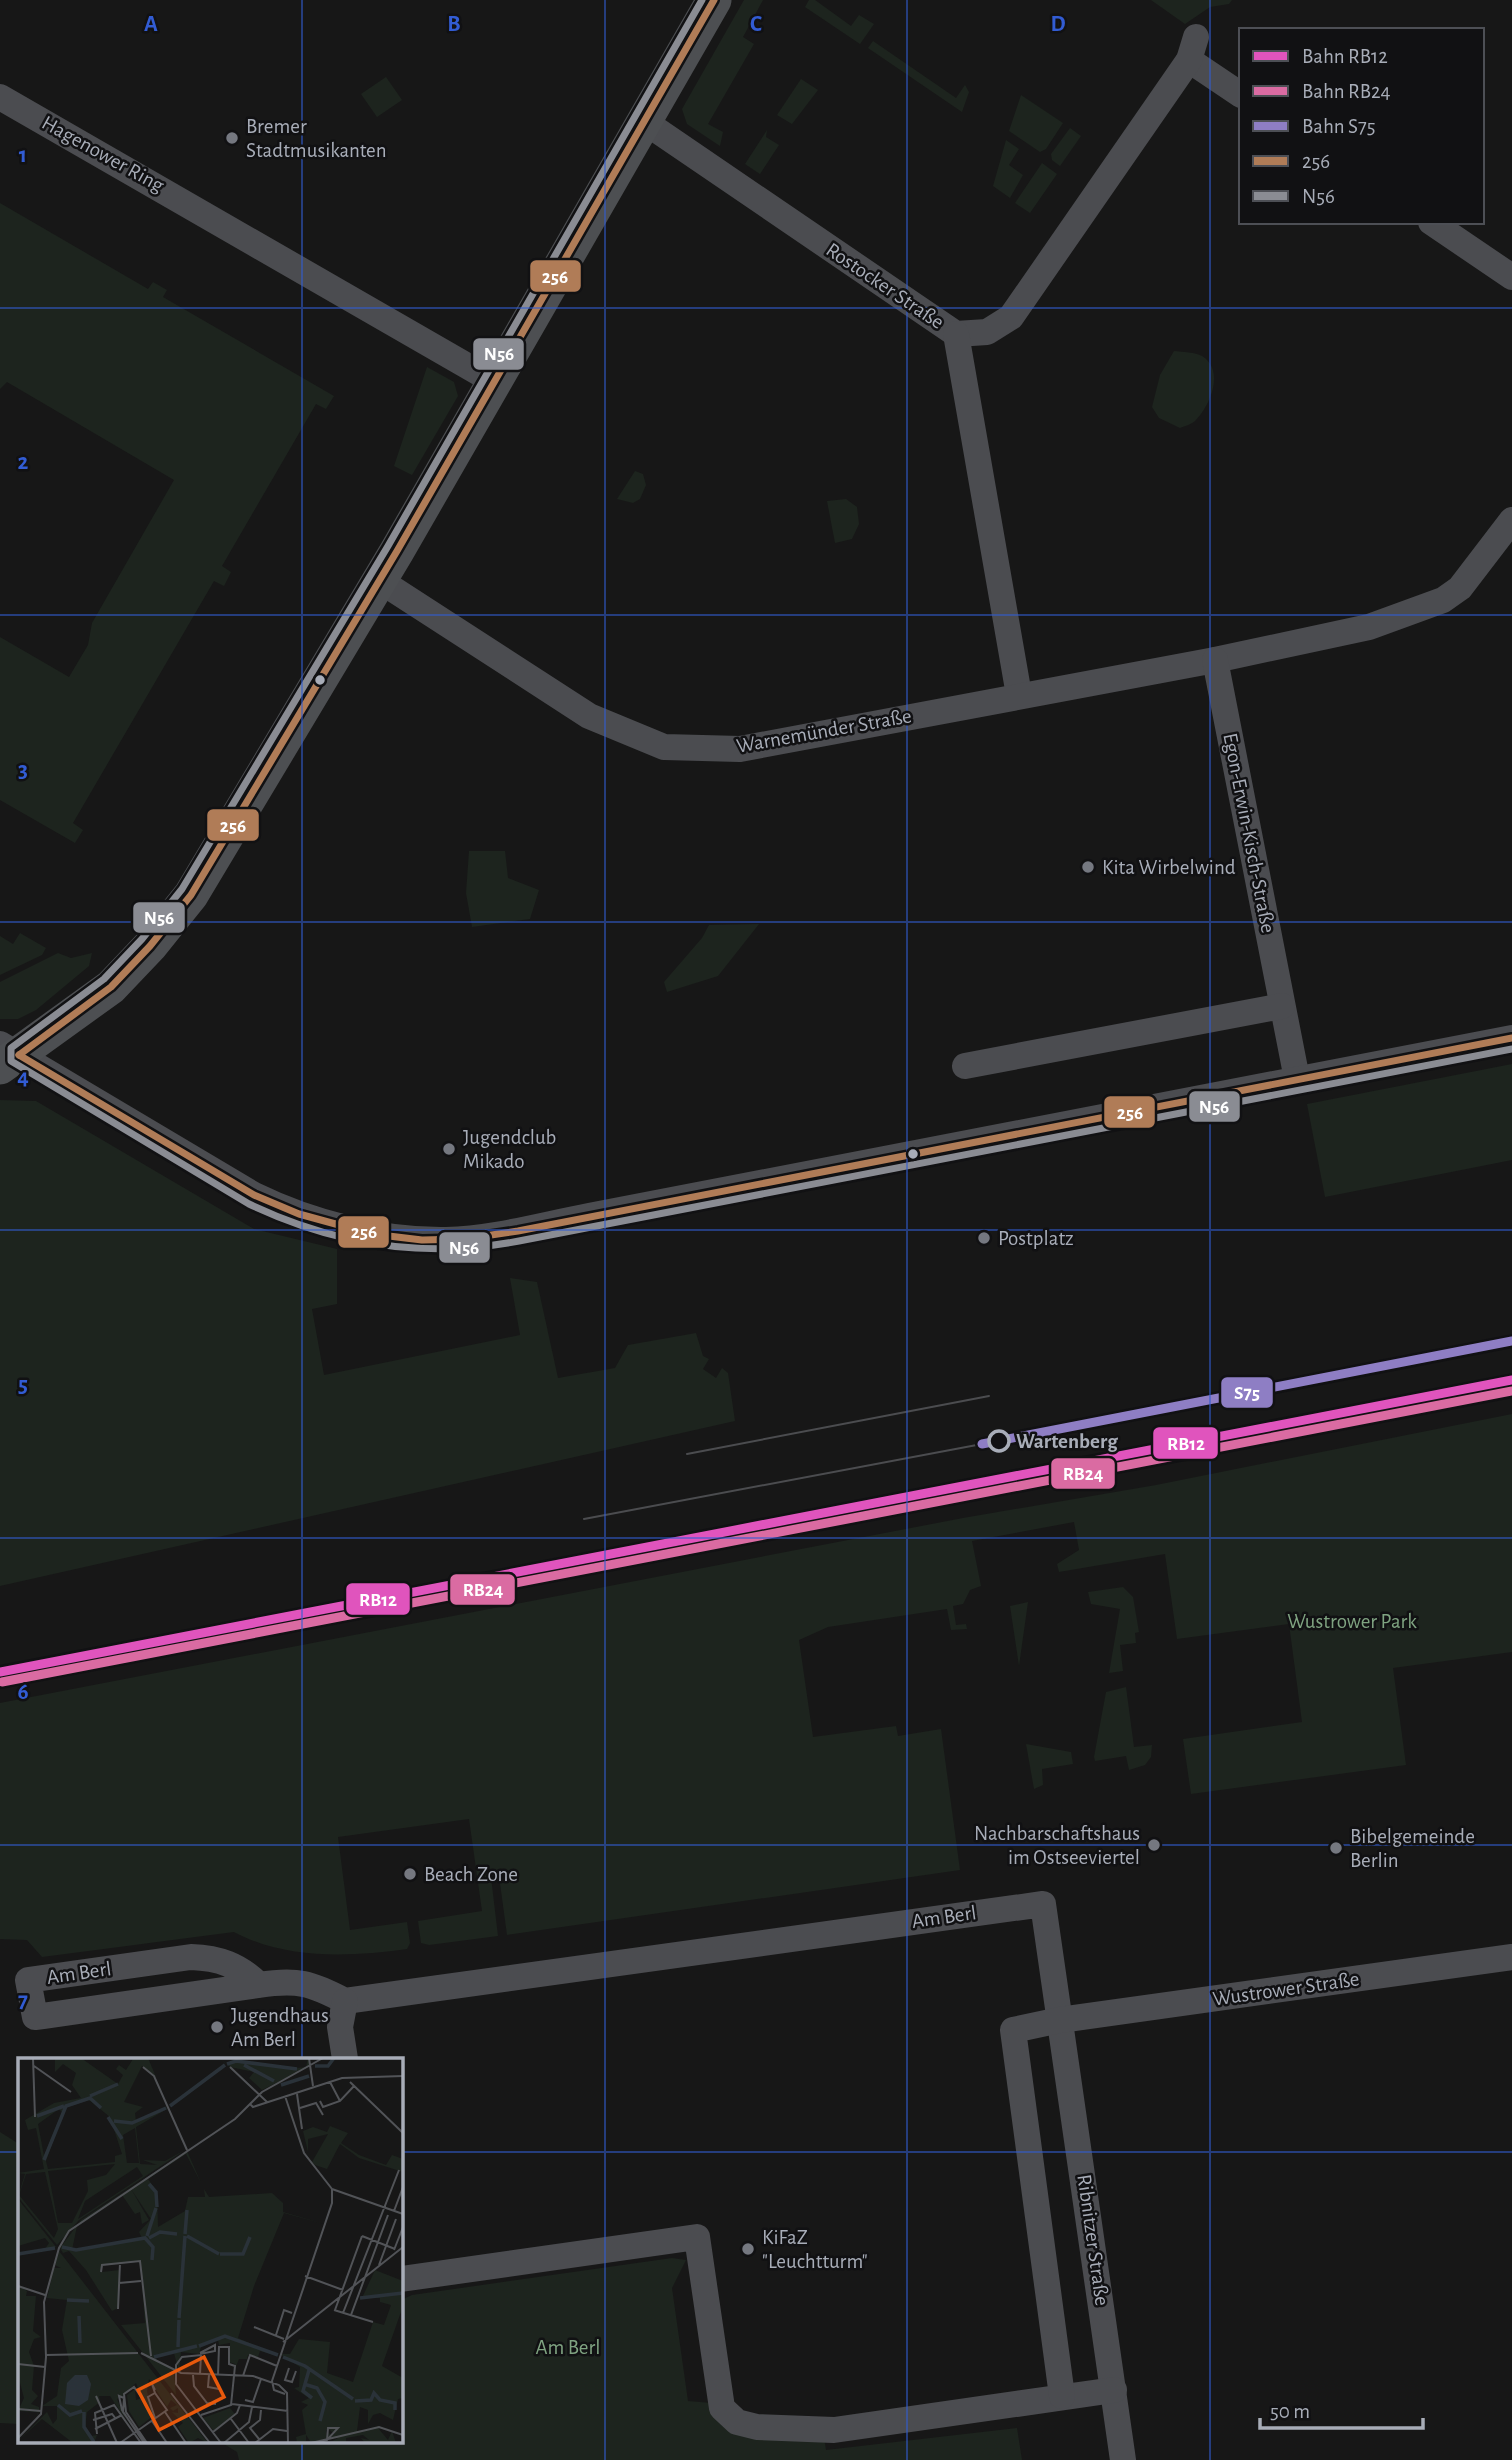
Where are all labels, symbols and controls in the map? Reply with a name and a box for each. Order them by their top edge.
text: A [144,13,158,36]
text: B [447,13,461,36]
text: C [750,13,762,36]
text: D [1050,13,1066,36]
legend [1239,28,1484,224]
text: Bahn RB12 [1302,46,1388,67]
text: Bahn RB24 [1302,81,1391,102]
street label: Hagenower Ring [38,112,168,197]
place label: Bremer Stadtmusikanten [246,116,387,161]
text: Bahn S75 [1302,116,1375,137]
marker: Bremer Stadtmusikanten [224,130,240,146]
text: 1 [19,144,27,167]
text: 256 [1302,151,1330,172]
text: N56 [1302,186,1335,207]
street label: Rostocker Straße [822,239,948,333]
line badge: 256 [529,259,582,293]
text: 256 [542,268,568,287]
line badge: N56 [472,337,525,371]
text: N56 [484,345,514,364]
text: 2 [18,451,29,474]
unlabelled marker [313,673,327,687]
street label: Warnemünder Straße [735,705,913,757]
street label: Egon-Erwin-Kisch-Straße [1219,731,1279,935]
text: 3 [18,759,28,782]
line badge: 256 [206,808,260,842]
text: 256 [220,817,246,836]
place label: Kita Wirbelwind [1102,857,1236,878]
marker: Kita Wirbelwind [1080,859,1096,875]
line badge: N56 [132,901,186,934]
text: N56 [144,909,174,928]
text: 4 [17,1066,29,1089]
line badge: N56 [1188,1090,1241,1123]
line badge: 256 [1103,1095,1156,1129]
text: N56 [1199,1098,1229,1117]
text: 256 [1117,1104,1143,1123]
place label: Jugendclub Mikado [463,1127,556,1172]
marker: Jugendclub Mikado [441,1141,457,1157]
unlabelled marker [906,1147,920,1161]
line badge: 256 [337,1215,390,1249]
text: 256 [351,1223,377,1242]
place label: Postplatz [998,1228,1074,1249]
marker: Postplatz [976,1230,992,1246]
line badge: N56 [438,1231,491,1264]
text: N56 [449,1239,479,1258]
text: 5 [18,1374,28,1397]
line badge: S75 [1220,1376,1274,1409]
text: S75 [1234,1384,1260,1403]
line badge: RB12 [1152,1426,1219,1460]
marker: Wartenberg [988,1430,1010,1452]
place label: Wartenberg [1016,1431,1118,1452]
text: RB12 [1167,1435,1205,1454]
line badge: RB24 [1050,1457,1116,1490]
text: RB24 [1063,1465,1104,1484]
line badge: RB24 [449,1573,516,1606]
text: RB24 [463,1581,504,1600]
line badge: RB12 [345,1582,411,1616]
text: RB12 [359,1591,397,1610]
park label: Wustrower Park [1287,1611,1417,1632]
text: 6 [17,1681,29,1704]
place label: Nachbarschaftshaus im Ostseeviertel [974,1823,1140,1868]
place label: Bibelgemeinde Berlin [1350,1826,1475,1871]
marker: Nachbarschaftshaus im Ostseeviertel [1146,1837,1162,1853]
marker: Bibelgemeinde Berlin [1328,1840,1344,1856]
place label: Beach Zone [424,1864,518,1885]
marker: Beach Zone [402,1866,418,1882]
street label: Am Berl [910,1902,978,1932]
street label: Am Berl [45,1958,113,1988]
street label: Wustrower Straße [1211,1968,1361,2010]
text: 7 [18,1989,28,2012]
place label: Jugendhaus Am Berl [231,2005,329,2050]
marker: Jugendhaus Am Berl [209,2019,225,2035]
inset map [18,2058,402,2442]
street label: Ribnitzer Straße [1073,2173,1113,2307]
place label: KiFaZ "Leuchtturm" [762,2227,868,2272]
marker: KiFaZ "Leuchtturm" [740,2241,756,2257]
park label: Am Berl [536,2337,600,2358]
scale bar [1260,2386,1423,2430]
text: 50 m [1270,2401,1310,2422]

